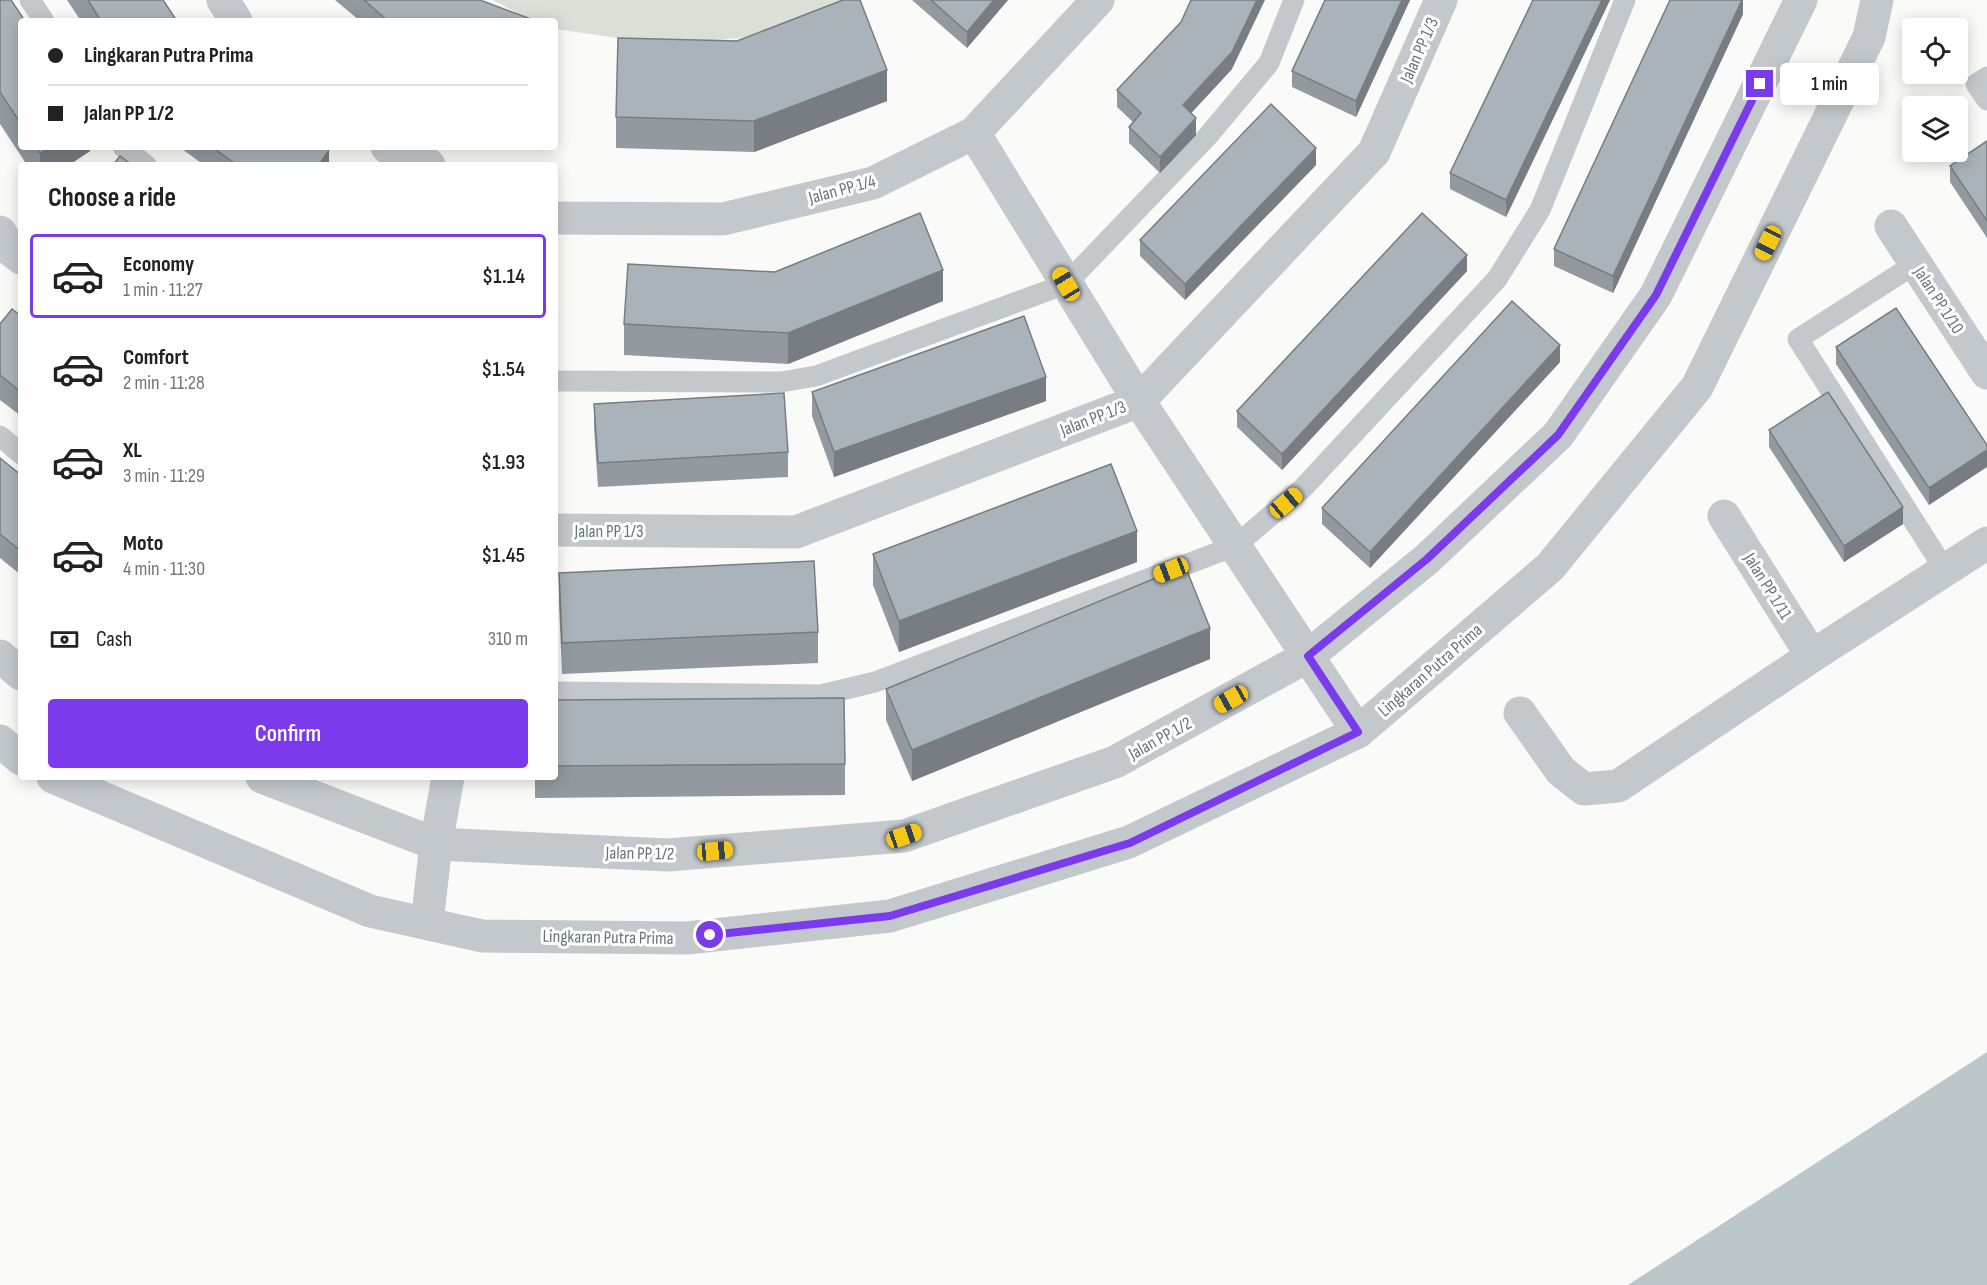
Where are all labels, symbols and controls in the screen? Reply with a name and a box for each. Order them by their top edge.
street label: Jalan PP 1/3 [1395,14,1443,87]
map controls [1902,18,1968,162]
button: locate [1902,18,1968,84]
text: Lingkaran Putra Prima [84,42,254,69]
callout: 1 min [1781,63,1880,105]
route end [1746,70,1773,97]
text: 1 min [1811,72,1848,96]
button: layers [1902,96,1968,162]
text: Jalan PP 1/2 [84,100,174,127]
street label: Jalan PP 1/4 [805,170,878,209]
text: Choose a ride [48,182,176,214]
car [1752,223,1784,263]
icon: car [51,249,105,303]
text: Economy [123,251,194,278]
street label: Jalan PP 1/10 [1909,262,1968,338]
text: $1.14 [482,263,525,290]
car [1049,264,1083,304]
text: 1 min · 11:27 [123,278,203,302]
icon: car [51,342,105,396]
text: Comfort [123,344,189,371]
text: $1.54 [481,356,525,383]
text: 2 min · 11:28 [123,371,205,395]
street label: Jalan PP 1/3 [1056,396,1129,441]
icon: car [51,435,105,489]
text: XL [123,437,142,464]
text: $1.93 [481,449,525,476]
text: 3 min · 11:29 [123,464,205,488]
car [1266,485,1306,521]
street label: Jalan PP 1/3 [574,521,643,542]
icon: car [51,528,105,582]
text: Moto [123,530,163,557]
text: $1.45 [481,542,525,569]
street label: Jalan PP 1/11 [1739,548,1796,624]
car [1151,555,1191,585]
text: 4 min · 11:30 [123,557,205,581]
street label: Lingkaran Putra Prima [1374,619,1487,721]
icon: cash [48,623,81,656]
text: Cash [96,626,132,653]
text: 310 m [488,627,528,651]
car [1211,682,1251,716]
button: Confirm [48,699,528,768]
street label: Jalan PP 1/2 [1124,713,1195,765]
car [884,822,924,850]
car [696,840,734,862]
street label: Jalan PP 1/2 [604,842,675,865]
route start [696,921,723,948]
street label: Lingkaran Putra Prima [542,926,674,949]

